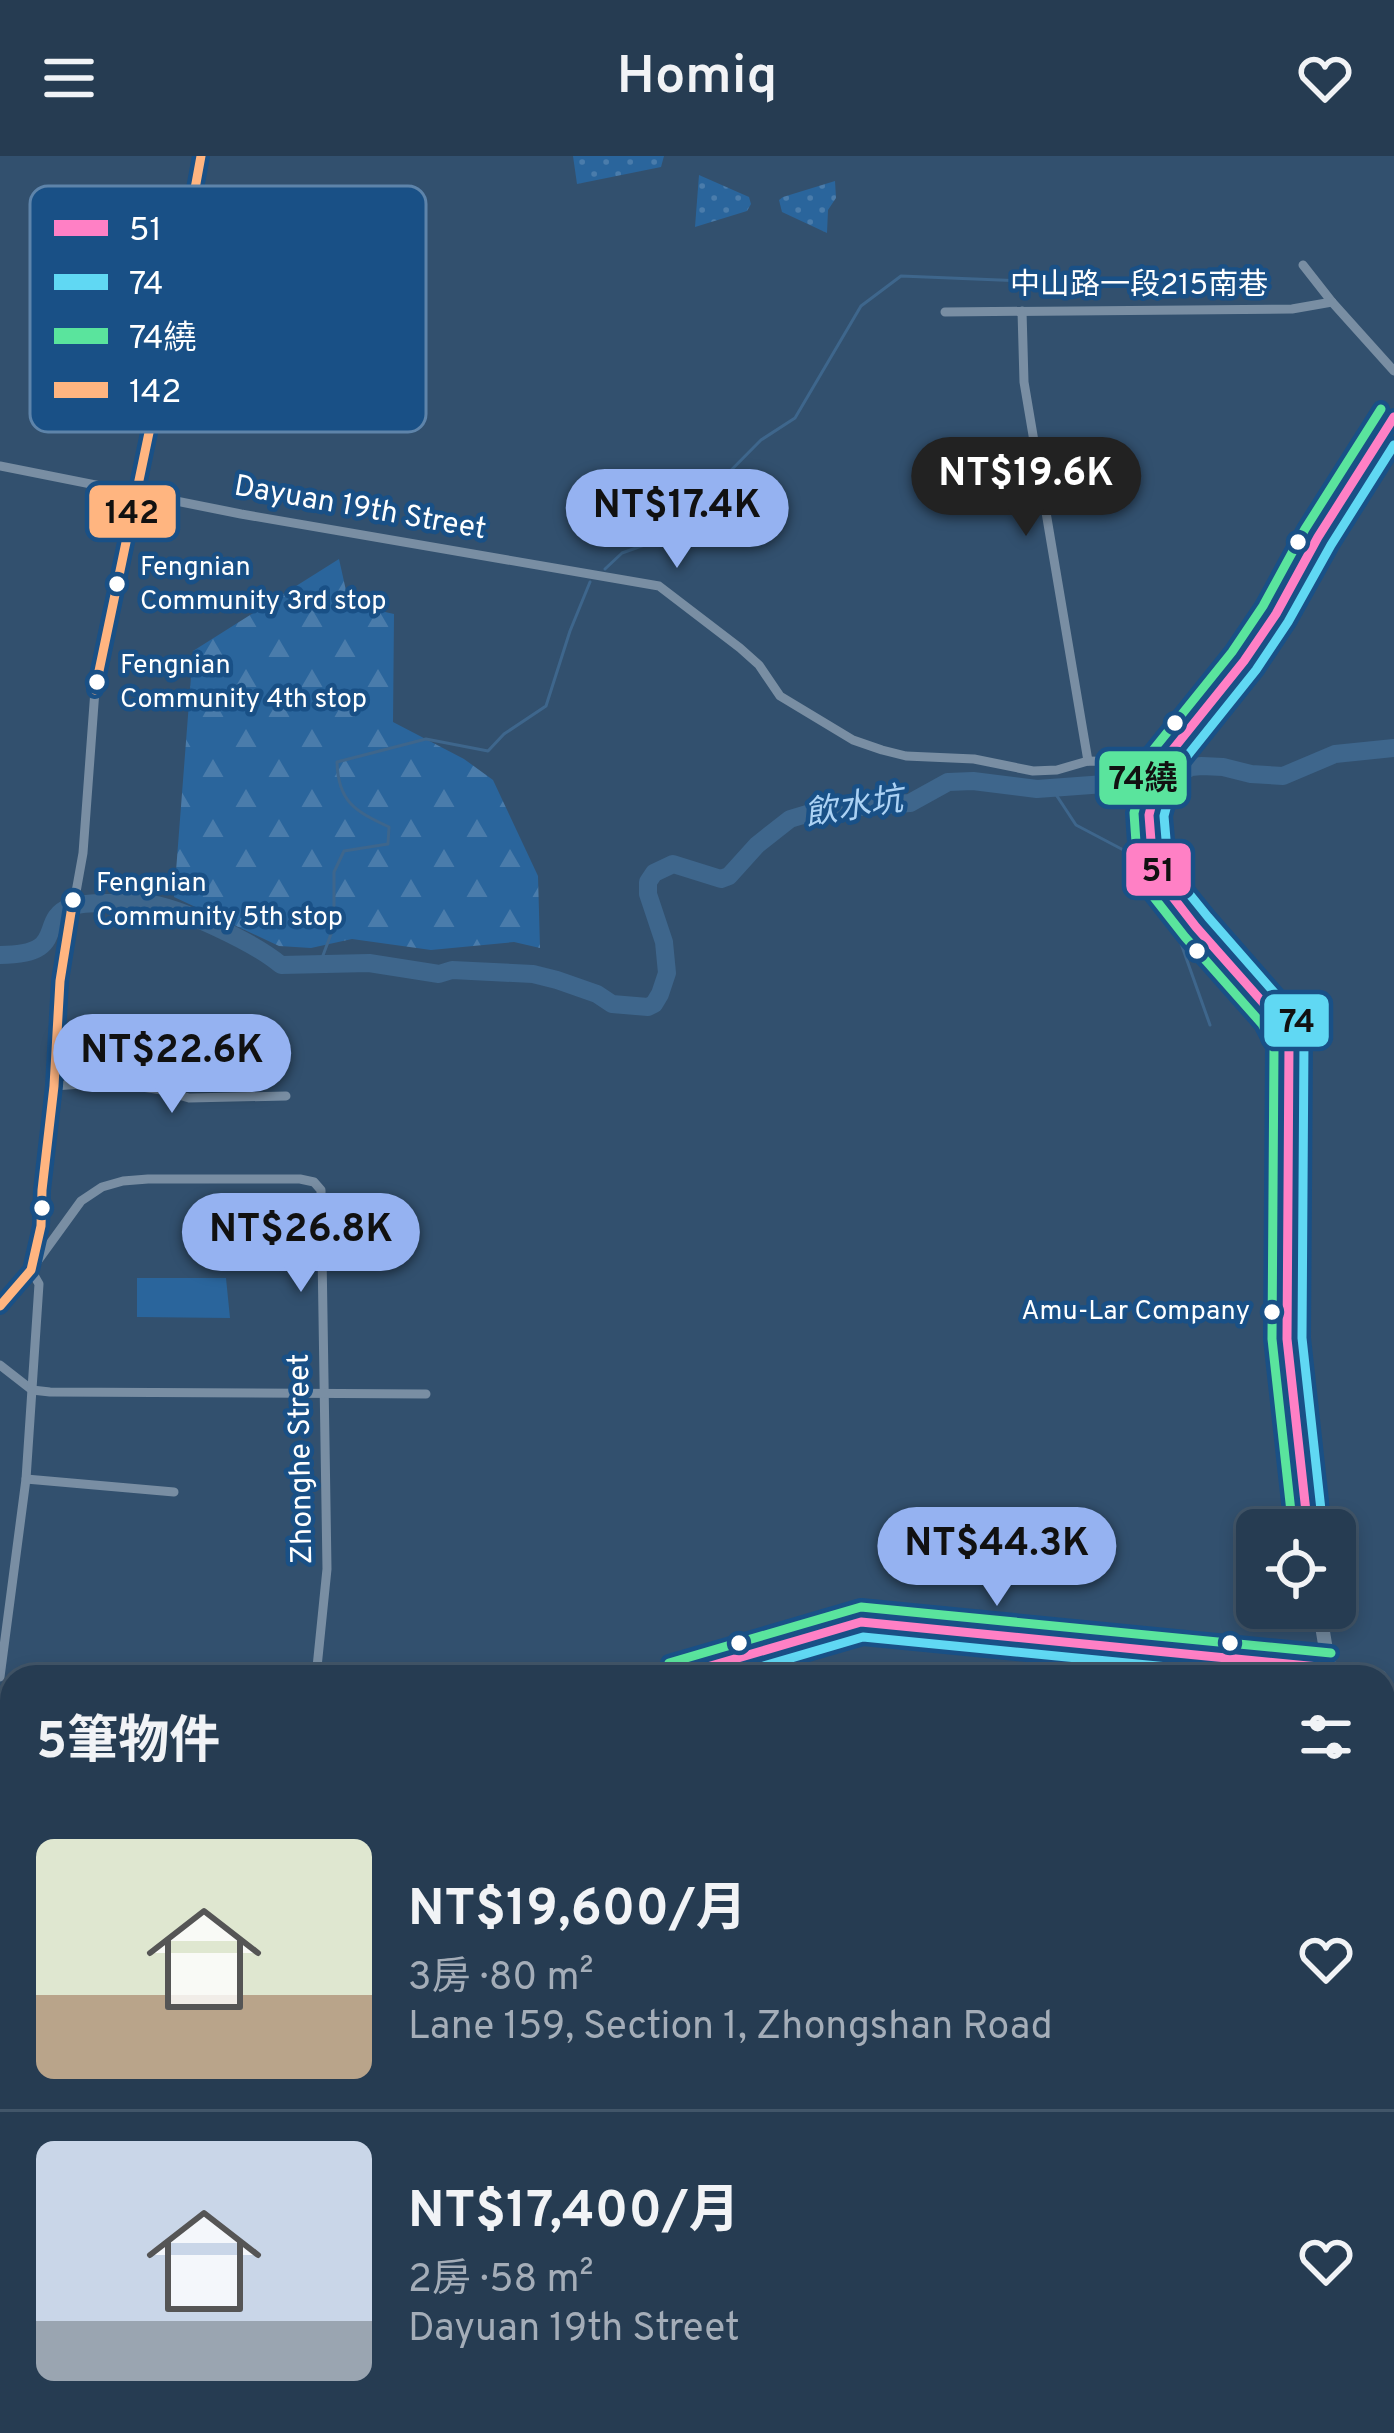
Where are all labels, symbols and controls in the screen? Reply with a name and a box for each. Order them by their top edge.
text: Homiq [616,44,778,113]
icon: menu [36,45,102,111]
icon: heart [1292,45,1358,111]
legend [30,186,426,432]
text: 51 [129,211,162,253]
text: 74 [129,265,163,307]
street label: 中山路一段215南巷 [1010,268,1268,305]
text: 74繞 [129,319,196,361]
text: 142 [129,373,181,415]
pin: NT$19.6K [902,437,1150,539]
text: NT$19.6K [938,451,1114,500]
street label: Dayuan 19th Street [231,469,489,549]
pin: NT$17.4K [553,469,801,571]
line badge: 142 [87,483,178,540]
text: NT$17.4K [593,483,761,532]
text: 142 [105,494,159,536]
unlabelled marker [1287,531,1309,553]
place label: Fengnian Community 3rd stop [140,551,387,619]
marker: Fengnian Community 3rd stop [106,573,128,595]
place label: Fengnian Community 4th stop [120,649,367,717]
marker: Fengnian Community 4th stop [86,671,108,693]
unlabelled marker [1164,712,1186,734]
line badge: 74繞 [1097,749,1189,807]
text: 74繞 [1108,760,1178,802]
water label: 飲水坑 [802,780,911,837]
line badge: 51 [1124,841,1193,898]
text: 51 [1141,852,1175,894]
place label: Fengnian Community 5th stop [96,867,343,935]
marker: Fengnian Community 5th stop [62,889,84,911]
unlabelled marker [1186,940,1208,962]
line badge: 74 [1262,992,1331,1049]
text: 74 [1279,1003,1315,1045]
pin: NT$22.6K [48,1014,296,1116]
text: NT$22.6K [80,1028,264,1077]
pin: NT$26.8K [177,1193,425,1295]
unlabelled marker [31,1197,53,1219]
text: NT$26.8K [209,1207,393,1256]
place label: Amu-Lar Company [1021,1295,1250,1329]
marker: Amu-Lar Company [1261,1301,1283,1323]
street label: Zhonghe Street [282,1353,322,1565]
pin: NT$44.3K [873,1507,1121,1609]
map controls [1236,1509,1356,1629]
button: locate [1236,1509,1356,1629]
text: NT$44.3K [904,1521,1090,1570]
unlabelled marker [728,1632,750,1654]
unlabelled marker [1219,1632,1241,1654]
icon: filters [1293,1704,1359,1770]
text: 5筆物件 [36,1712,220,1777]
text: NT$19,600/月 [408,1879,747,1944]
icon: home [132,1887,276,2031]
icon: heart [1293,1926,1359,1992]
text: 3房 · 80 m² [408,1955,594,2004]
text: Lane 159, Section 1, Zhongshan Road [408,2004,1053,2053]
text: NT$17,400/月 [408,2181,740,2246]
icon: home [132,2189,276,2333]
icon: heart [1293,2228,1359,2294]
text: 2房 · 58 m² [408,2257,594,2306]
text: Dayuan 19th Street [408,2306,740,2355]

